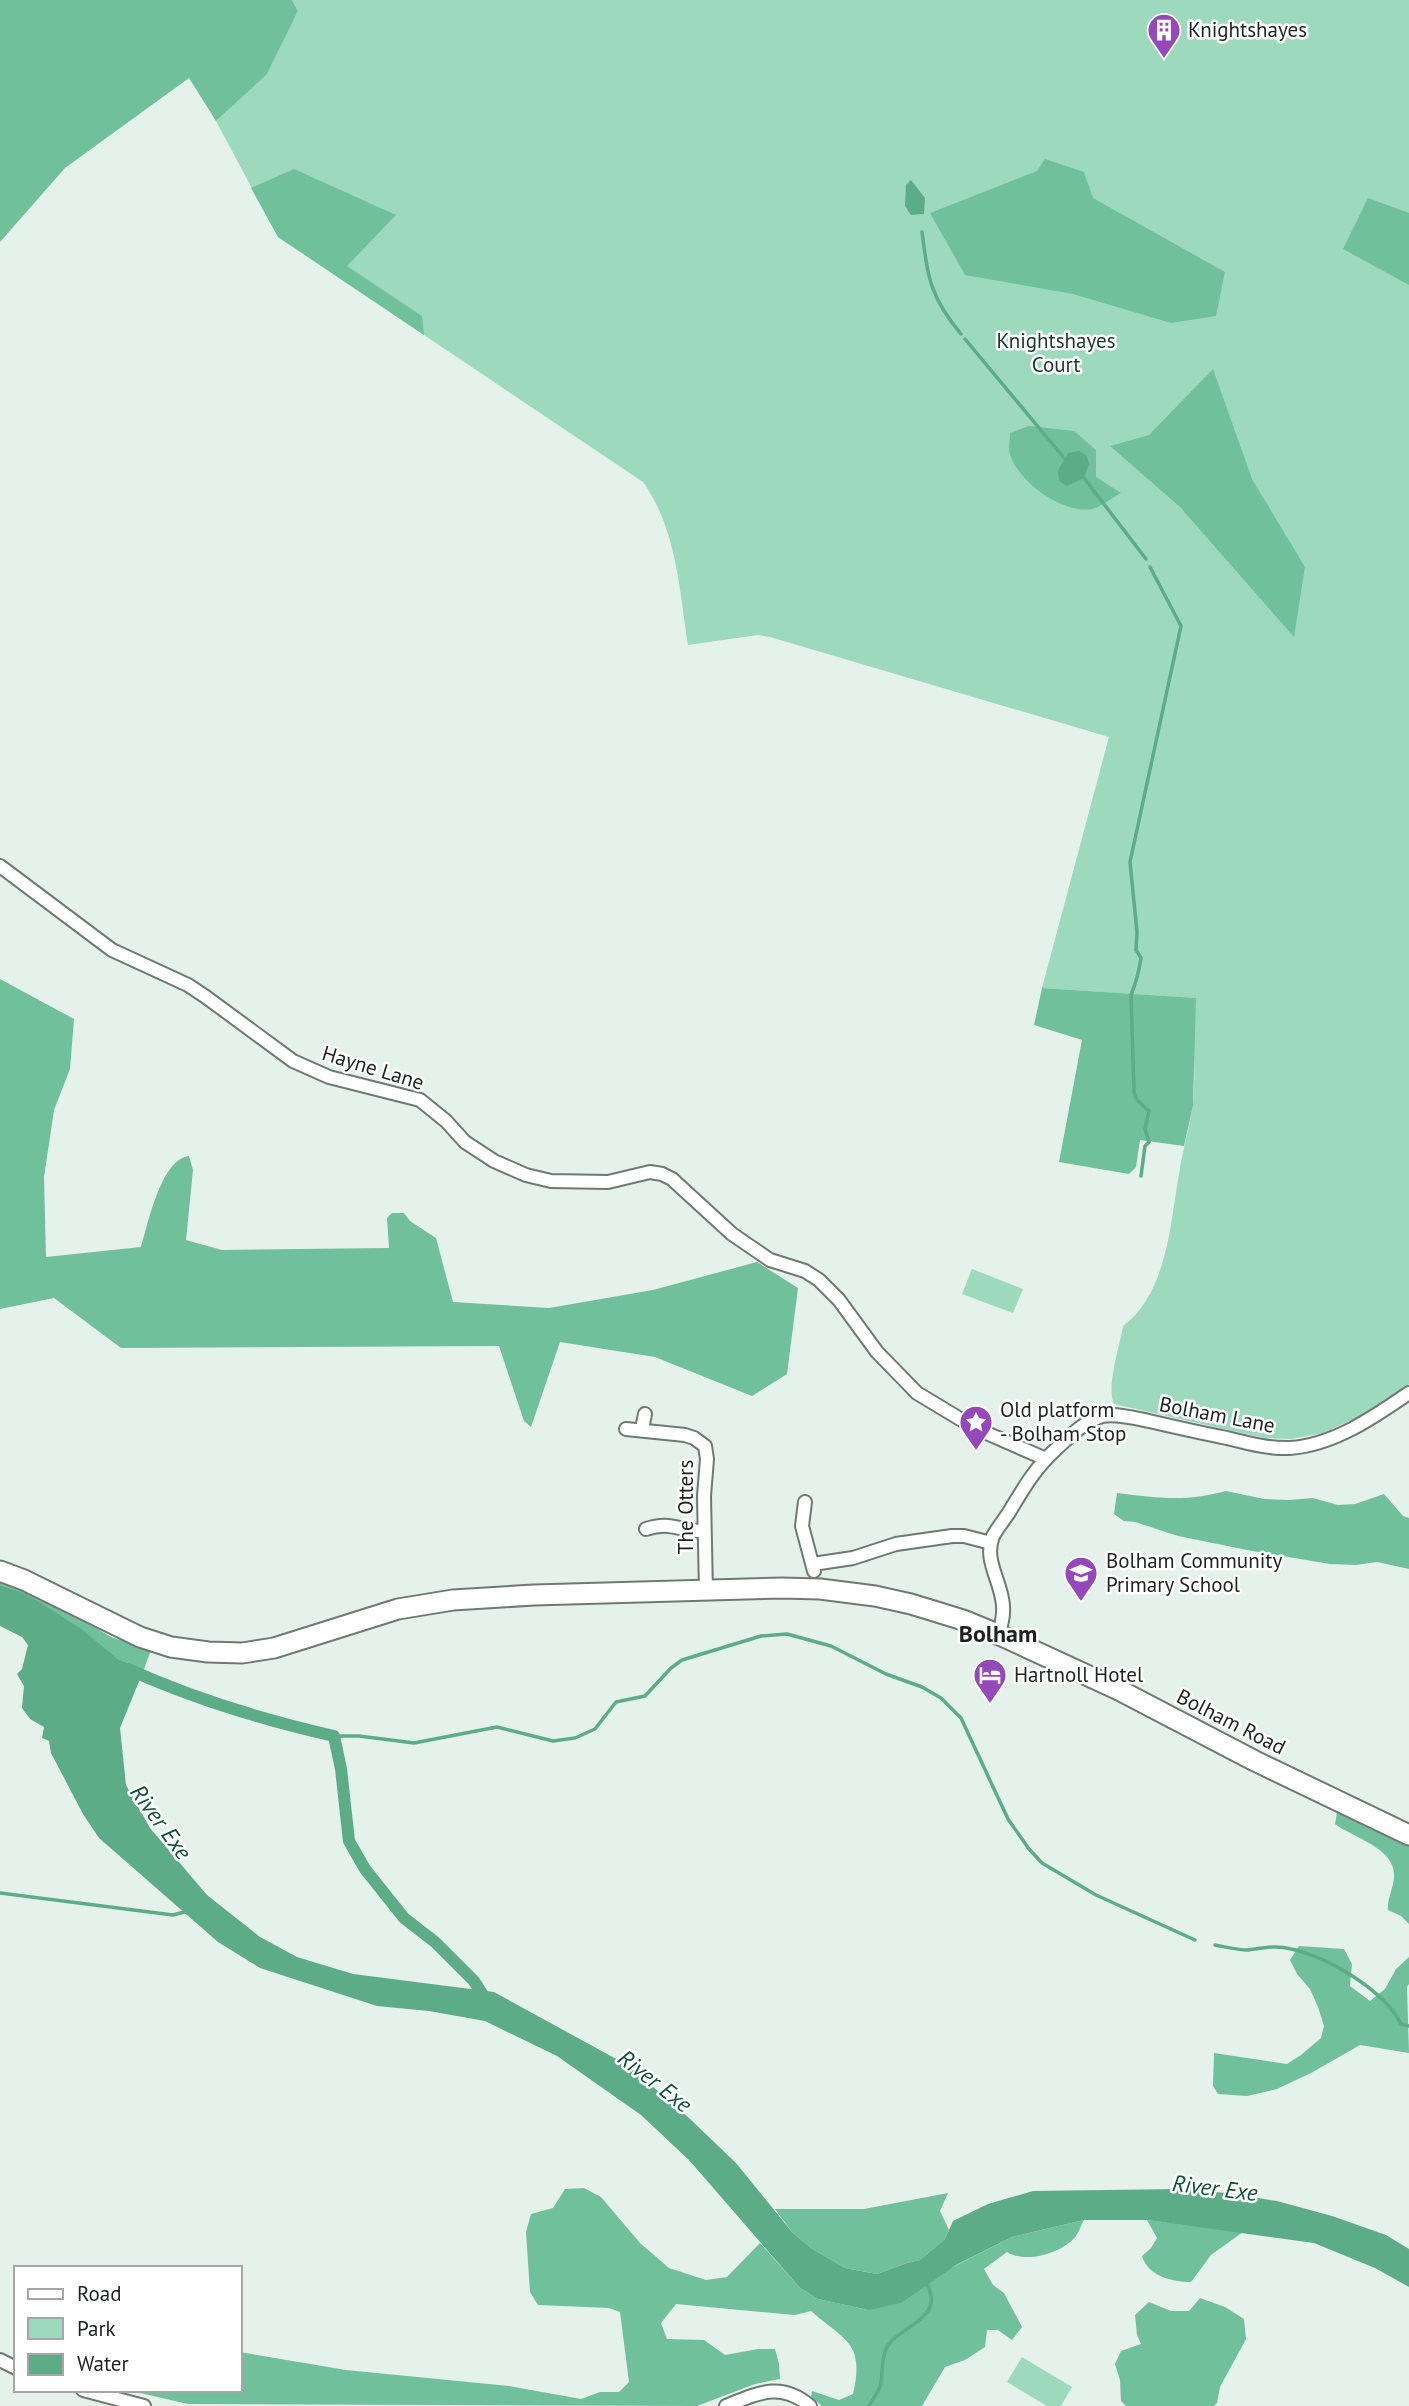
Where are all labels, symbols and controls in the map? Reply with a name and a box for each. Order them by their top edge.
building icon: Knightshayes [1145,11,1183,60]
place label: Knightshayes [1188,16,1307,43]
park label: Knightshayes Court [996,327,1116,378]
street label: Hayne Lane [319,1039,427,1096]
street label: Bolham Lane [1157,1390,1277,1439]
place label: Old platform - Bolham Stop [1000,1396,1126,1447]
place icon: Old platform - Bolham Stop [957,1403,995,1452]
street label: The Otters [672,1460,699,1554]
place label: Bolham Community Primary School [1106,1547,1282,1598]
school or university icon: Bolham Community Primary School [1062,1554,1100,1603]
district label: Bolham [959,1618,1037,1649]
hotel icon: Hartnoll Hotel [971,1656,1009,1705]
place label: Hartnoll Hotel [1014,1661,1143,1688]
street label: Bolham Road [1172,1683,1290,1761]
water label: River Exe [124,1778,199,1865]
water label: River Exe [613,2043,698,2119]
water label: River Exe [1171,2168,1260,2207]
legend [14,2266,242,2392]
text: Road [77,2280,121,2307]
text: Park [77,2315,116,2342]
text: Water [77,2350,129,2377]

